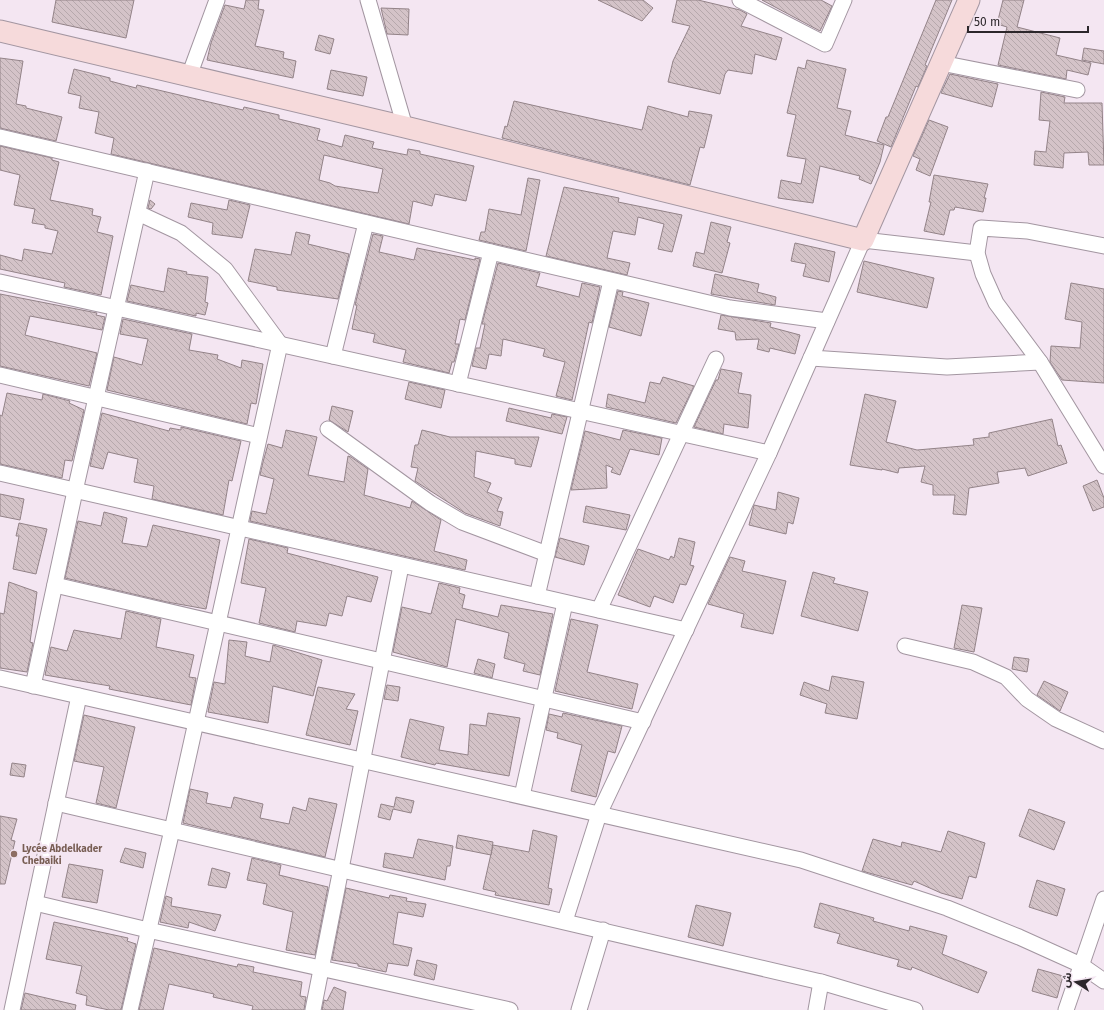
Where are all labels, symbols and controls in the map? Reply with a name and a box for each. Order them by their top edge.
scale bar [968,8,1088,34]
text: 50 m [974,15,1000,29]
place label: Lycée Abdelkader Chebaiki [22,842,103,867]
marker: Lycée Abdelkader Chebaiki [9,849,19,859]
north arrow [1056,962,1096,1002]
text: ش [1059,971,1075,989]

